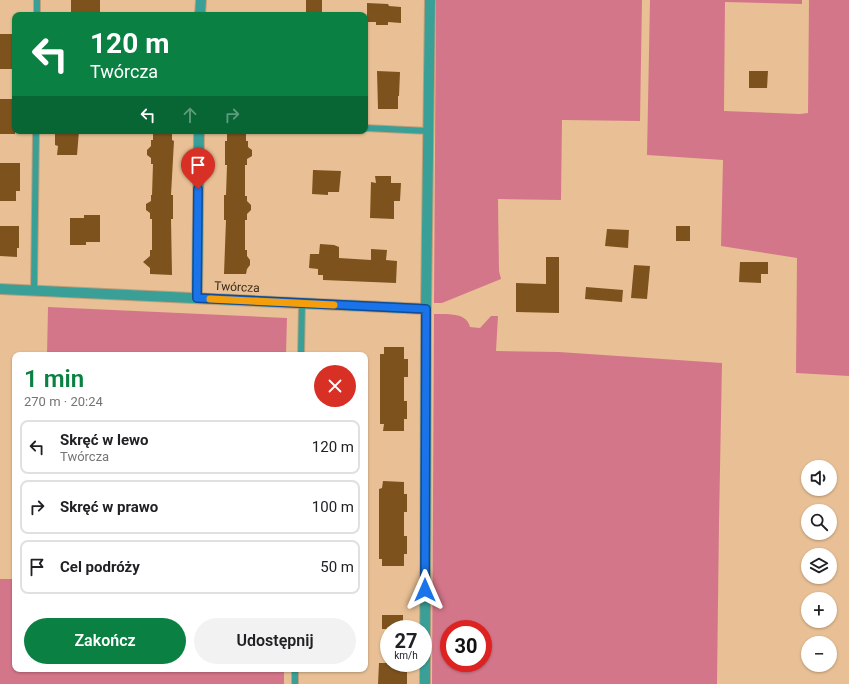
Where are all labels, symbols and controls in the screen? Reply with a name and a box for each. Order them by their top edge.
text: 120 m [90,27,169,60]
icon: left [24,28,76,80]
text: Twórcza [90,61,158,82]
icon: left [137,104,159,126]
icon: ahead [179,104,201,126]
icon: right [221,104,243,126]
pin [181,148,215,189]
icon: arrive [187,154,209,176]
street label: Twórcza [214,279,260,295]
text: 1 min [24,365,84,393]
button: close [314,365,356,407]
text: 270 m · 20:24 [24,394,103,409]
text: Skręć w lewo [60,431,149,449]
icon: left [26,436,48,458]
text: 120 m [312,438,354,456]
text: Twórcza [60,449,109,464]
map controls [801,460,837,672]
button: sound [801,460,837,496]
icon: right [26,496,48,518]
text: Skręć w prawo [60,498,158,516]
text: 100 m [312,498,354,516]
button: search [801,504,837,540]
button: layers [801,548,837,584]
icon: arrive [26,556,48,578]
text: Cel podróży [60,558,140,576]
text: 50 m [320,558,354,576]
position arrow [404,569,446,611]
button: + [801,592,837,628]
button: Zakończ [24,618,186,664]
button: Udostępnij [194,618,356,664]
speed limit sign: 30 [440,620,492,672]
text: 27 [395,629,417,653]
button: − [801,636,837,672]
text: km/h [394,650,418,661]

